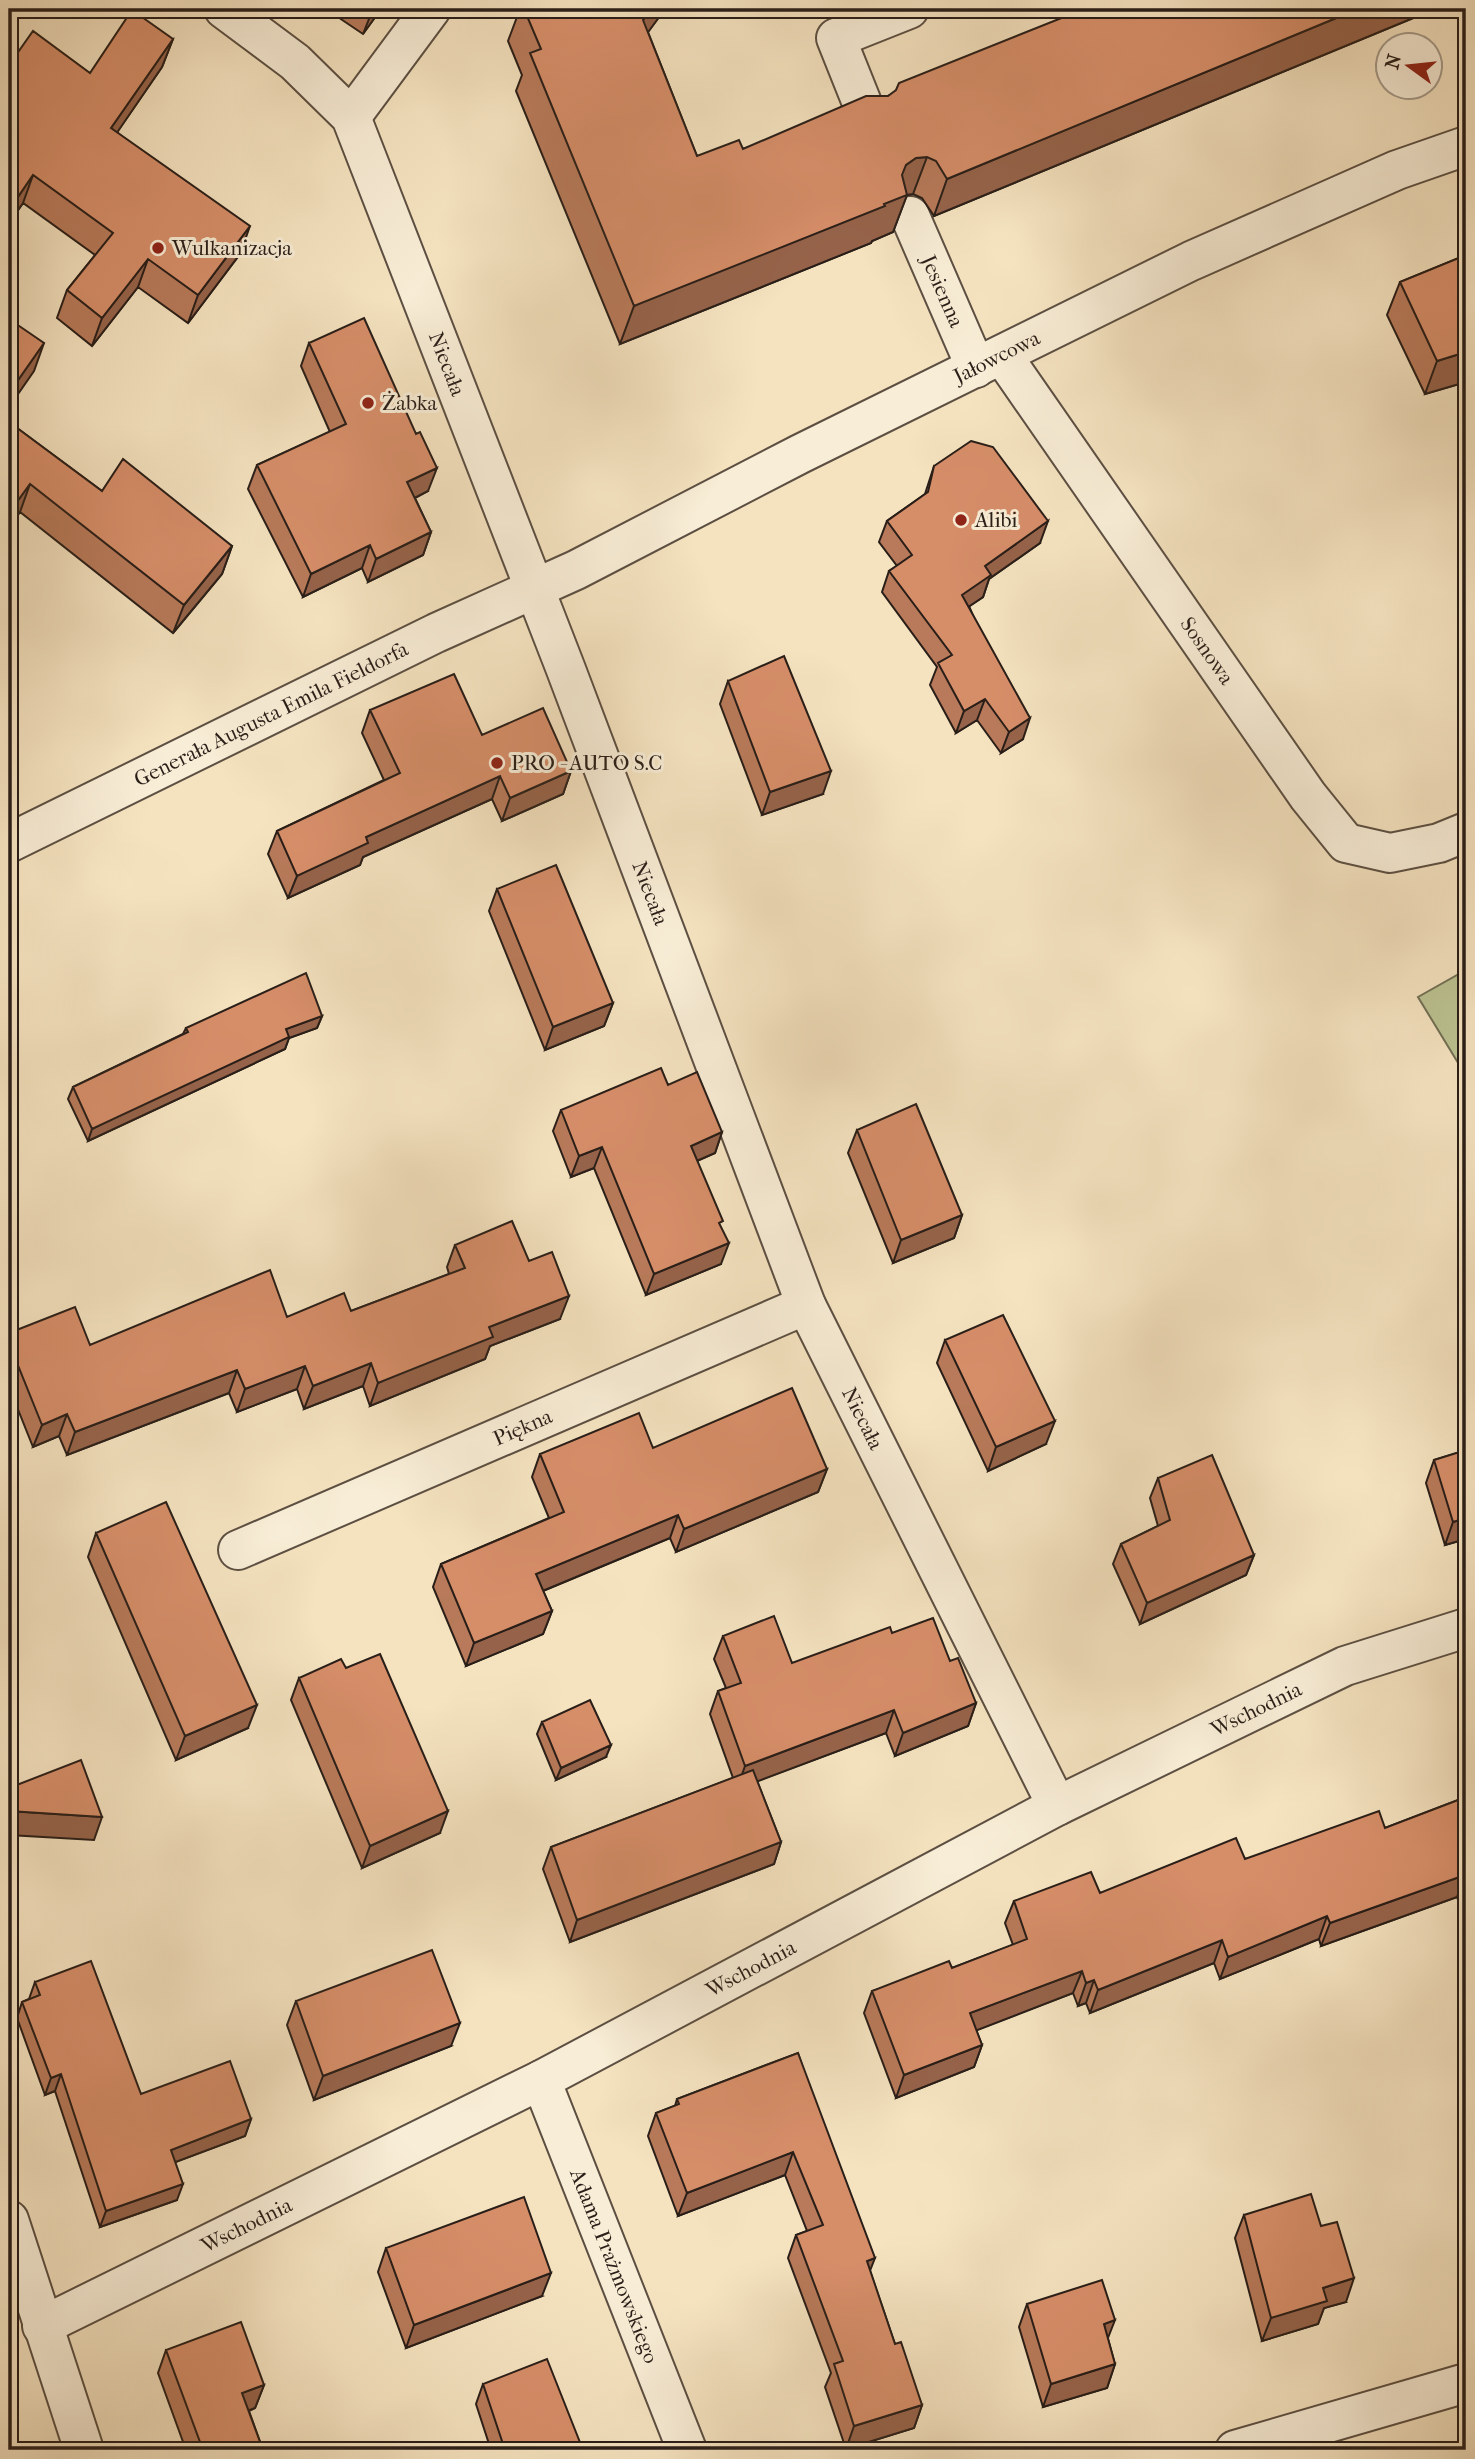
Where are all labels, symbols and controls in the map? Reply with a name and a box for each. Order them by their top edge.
north arrow [1374,32,1444,102]
text: N [1381,51,1406,72]
place label: Wulkanizacja [171,236,292,260]
marker: Wulkanizacja [150,240,166,256]
street label: Jesienna [916,250,969,331]
street label: Jałowcowa [948,325,1044,389]
street label: Niecała [424,328,470,400]
place label: Żabka [382,391,438,415]
marker: Żabka [360,395,376,411]
place label: Alibi [974,508,1018,532]
marker: Alibi [953,512,969,528]
street label: Sosnowa [1176,612,1239,689]
street label: Generała Augusta Emila Fieldorfa [130,637,412,792]
place label: PRO - AUTO S.C [511,751,662,775]
marker: PRO - AUTO S.C [489,755,505,771]
street label: Niecała [627,858,674,929]
street label: Niecała [837,1383,889,1454]
street label: Piękna [490,1404,556,1450]
street label: Wschodnia [1206,1677,1306,1742]
street label: Wschodnia [701,1935,800,2003]
street label: Adama Prażmowskiego [565,2164,664,2367]
street label: Wschodnia [196,2193,296,2258]

